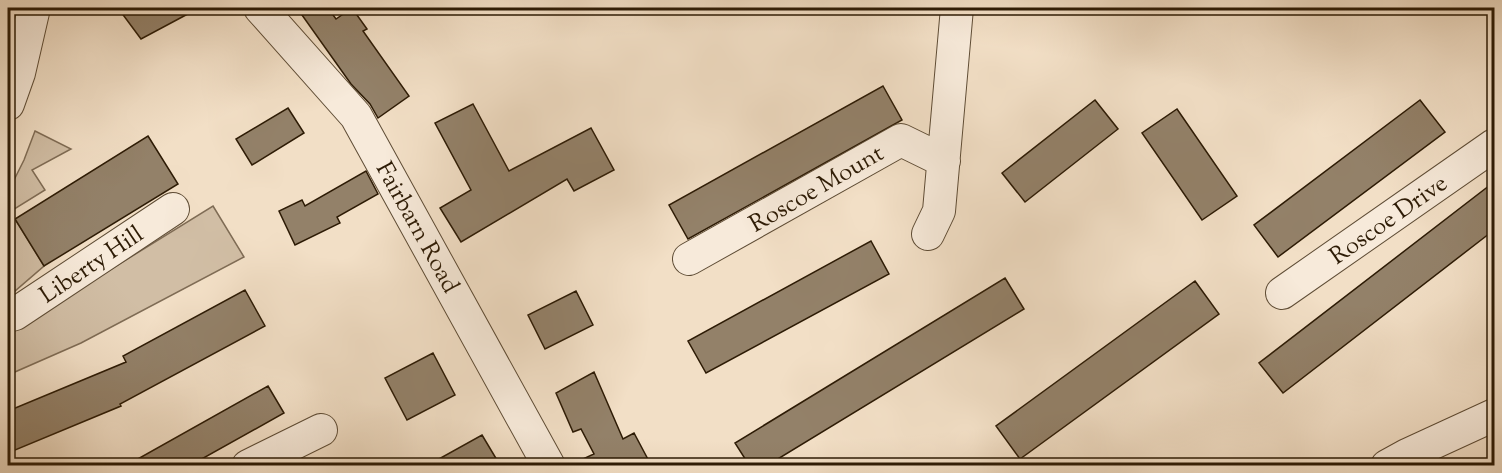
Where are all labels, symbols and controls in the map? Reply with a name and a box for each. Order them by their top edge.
street label: Roscoe Mount [743,137,891,242]
street label: Fairbarn Road [366,156,467,300]
street label: Roscoe Drive [1323,167,1455,274]
street label: Liberty Hill [33,218,151,313]

